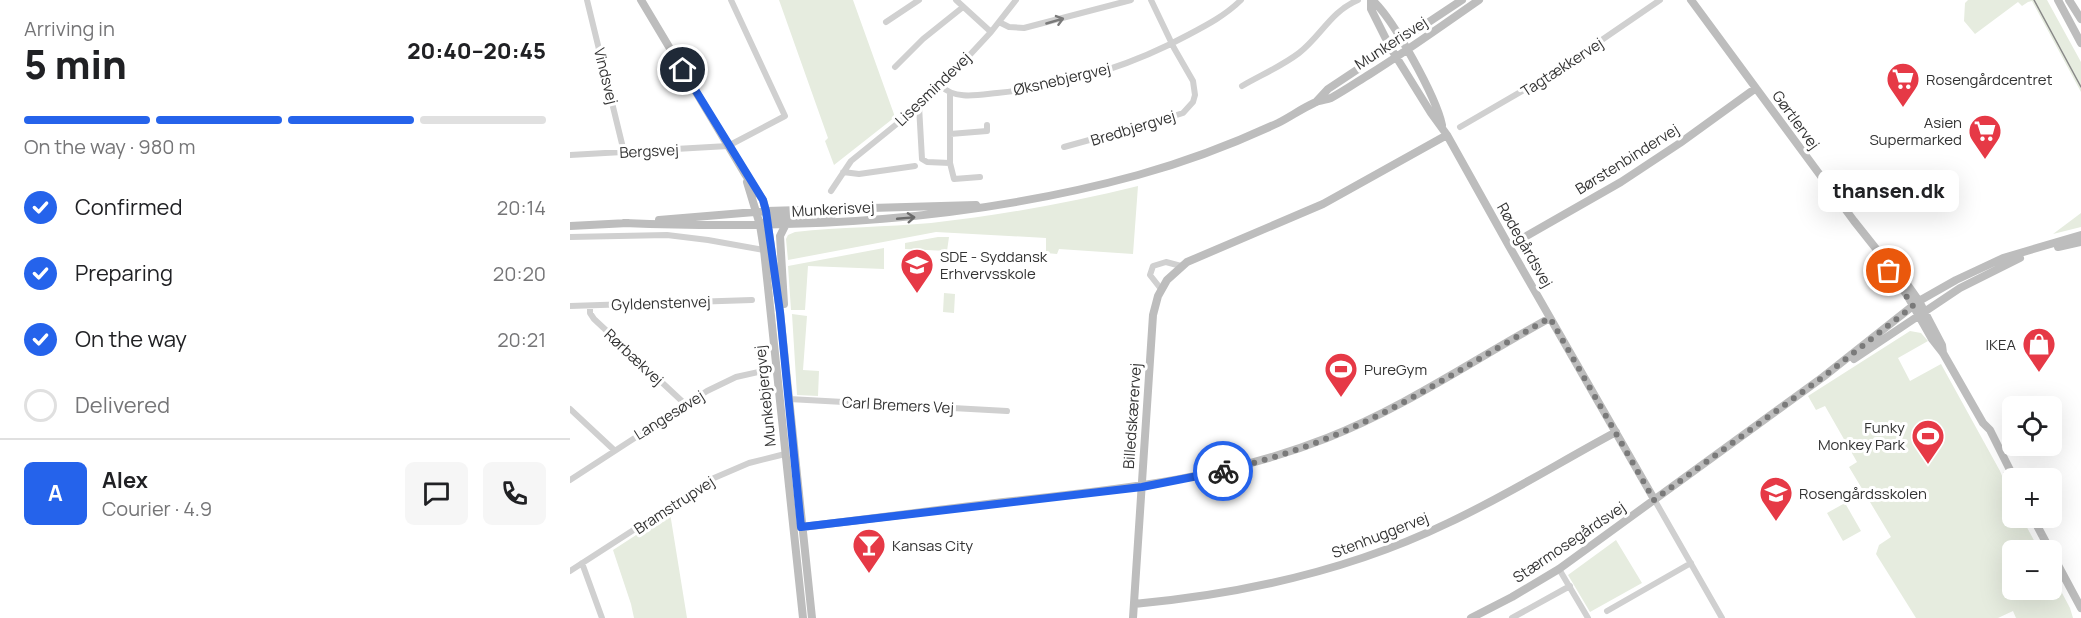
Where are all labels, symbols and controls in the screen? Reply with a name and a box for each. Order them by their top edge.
street label: Munkerisvej [1351,12,1431,74]
text: Arriving in [24,15,115,42]
one-way arrow [1045,15,1064,26]
street label: Tagtækkervej [1517,33,1607,101]
text: 20:40–20:45 [407,36,546,66]
text: 5 min [24,37,127,91]
pin [657,44,708,95]
street label: Vindsvej [589,46,623,106]
street label: Lisesmindevej [890,47,976,131]
icon: home [666,53,699,86]
street label: Øksnebjergvej [1011,58,1113,100]
supermarket icon: Rosengårdcentret [1885,61,1921,108]
place label: Rosengårdcentret [1926,69,2053,90]
street label: Gørtlervej [1767,86,1825,154]
street label: Bredbjergvej [1088,105,1178,151]
place label: Asien Supermarked [1869,112,1962,150]
supermarket icon: Asien Supermarked [1967,113,2003,160]
street label: Børstenbindervej [1571,119,1683,199]
text: On the way · 980 m [24,133,195,160]
street label: Bergsvej [619,139,679,163]
callout: thansen.dk [1818,169,1960,211]
text: thansen.dk [1833,177,1944,204]
icon: check [24,191,57,224]
text: Confirmed [75,192,183,222]
text: 20:14 [497,194,546,221]
street label: Munkerisvej [791,196,875,222]
street label: Rødegårdsvej [1492,199,1558,291]
one-way arrow [896,212,916,223]
pin [1863,245,1914,296]
place label: SDE - Syddansk Erhvervsskole [940,246,1048,284]
school or university icon: SDE - Syddansk Erhvervsskole [899,247,935,294]
icon: bag [1872,254,1905,287]
icon: check [24,257,57,290]
text: Preparing [75,258,173,288]
text: 20:20 [493,260,546,287]
street label: Gyldenstenvej [611,291,711,315]
icon: check [24,323,57,356]
text: On the way [75,324,187,354]
street label: Rørbækvej [600,324,668,390]
text: 20:21 [497,326,546,353]
shop icon: IKEA [2021,326,2057,373]
place label: IKEA [1986,334,2016,355]
street label: Munkebjergvej [749,344,781,448]
sports icon: PureGym [1323,351,1359,398]
place label: PureGym [1364,359,1427,380]
street label: Billedskærervej [1118,362,1146,470]
street label: Langesøvej [630,385,708,445]
text: Delivered [75,390,170,420]
street label: Carl Bremers Vej [841,392,955,418]
map controls [2002,396,2062,600]
button: locate [2002,396,2062,456]
place label: Funky Monkey Park [1818,417,1906,455]
sports icon: Funky Monkey Park [1910,418,1946,465]
courier [1193,441,1253,501]
icon: bike [1207,455,1240,488]
button: chat [405,462,468,525]
button: phone [483,462,546,525]
text: Alex [102,465,148,495]
button: + [2002,468,2062,528]
street label: Bramstrupvej [630,471,718,539]
school or university icon: Rosengårdsskolen [1758,475,1794,522]
text: A [48,478,63,508]
place label: Rosengårdsskolen [1799,483,1927,504]
text: Courier · 4.9 [102,495,212,522]
street label: Stærmosegårdsvej [1509,496,1629,588]
street label: Stenhuggervej [1329,507,1431,563]
bar icon: Kansas City [851,527,887,574]
place label: Kansas City [892,535,973,556]
button: − [2002,540,2062,600]

